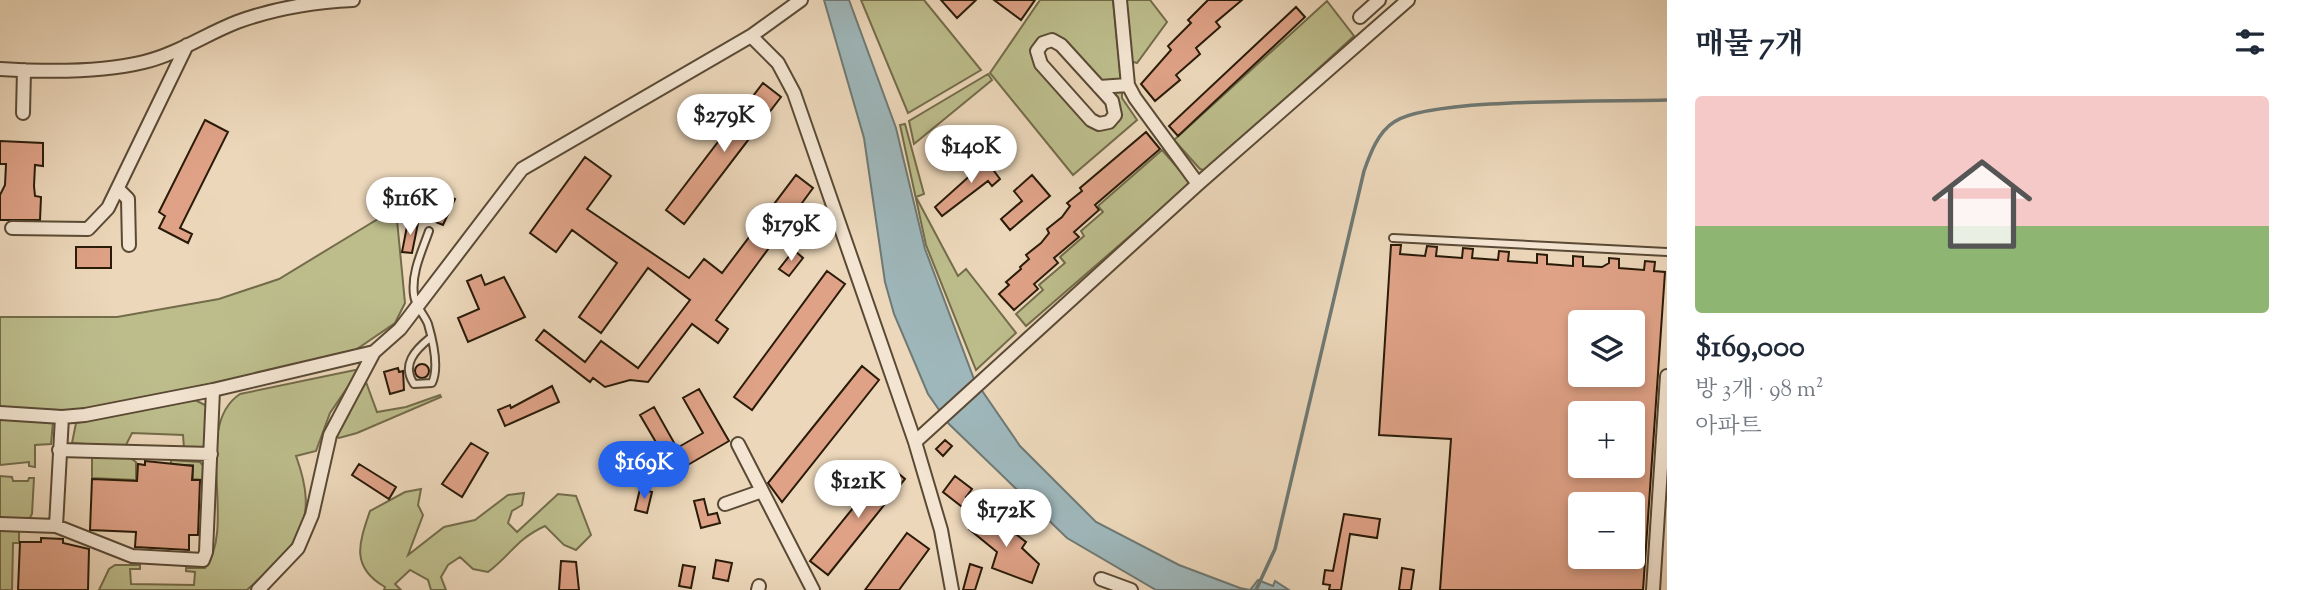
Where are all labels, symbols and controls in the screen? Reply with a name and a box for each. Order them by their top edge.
icon: filters [2231,23,2269,61]
text: 매물 7개 [1695,24,1803,67]
pin: $279K [675,94,773,154]
text: $279K [693,100,755,133]
pin: $140K [922,125,1020,185]
text: $140K [941,131,1001,164]
icon: home [1919,141,2045,267]
pin: $116K [361,177,459,237]
text: $116K [382,183,438,216]
pin: $179K [742,204,840,263]
text: $179K [762,209,821,242]
map controls [1568,310,1645,569]
button: layers [1568,310,1645,387]
text: $169,000 [1695,327,1805,370]
text: 방 3개 · 98 m² [1695,374,1824,407]
button: + [1568,401,1645,478]
text: 아파트 [1695,411,1762,444]
pin: $169K [595,442,693,501]
text: $169K [614,447,674,480]
pin: $121K [809,461,907,520]
text: $121K [830,466,886,499]
pin: $172K [957,490,1055,549]
button: − [1568,492,1645,569]
text: $172K [977,495,1035,528]

